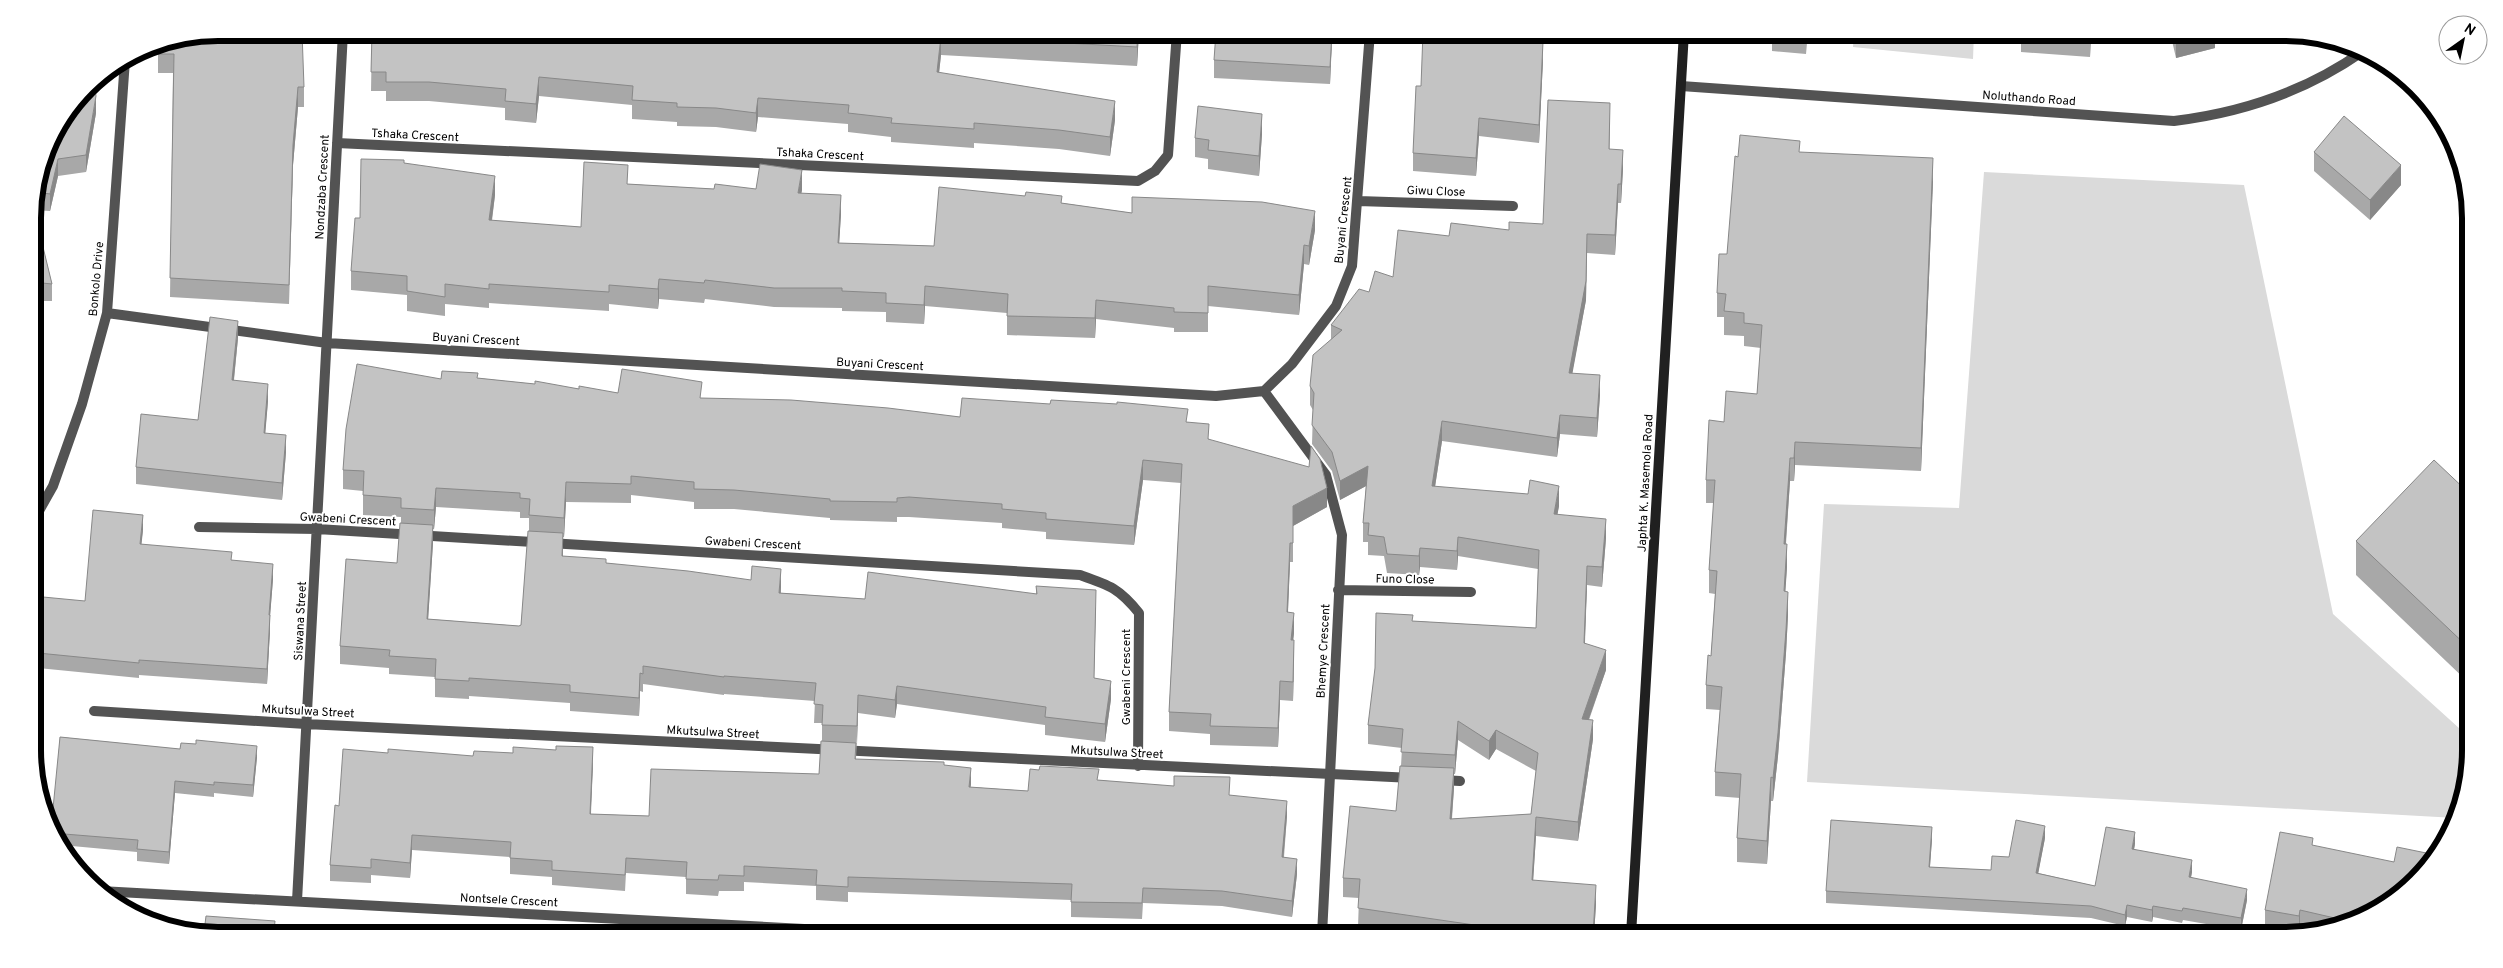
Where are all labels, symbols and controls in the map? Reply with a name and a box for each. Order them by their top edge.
north arrow [2438,15,2488,65]
text: N [2460,20,2478,40]
street label: Noluthando Road [1982,88,2076,110]
street label: Tshaka Crescent [371,126,459,146]
street label: Nondzaba Crescent [312,134,334,240]
street label: Tshaka Crescent [776,145,864,165]
street label: Buyani Crescent [1331,176,1357,265]
street label: Giwu Close [1406,183,1466,201]
street label: Bonkolo Drive [86,241,108,317]
street label: Buyani Crescent [432,330,520,350]
street label: Buyani Crescent [836,355,924,375]
street label: Japhta K. Masemola Road [1634,414,1658,552]
street label: Gwabeni Crescent [299,509,397,531]
street label: Gwabeni Crescent [704,533,802,555]
street label: Funo Close [1375,571,1435,589]
street label: Siswana Street [291,581,311,661]
street label: Bhemye Crescent [1314,603,1334,699]
street label: Gwabeni Crescent [1119,629,1135,725]
street label: Mkutsulwa Street [261,702,355,722]
street label: Mkutsulwa Street [666,723,760,743]
street label: Mkutsulwa Street [1070,743,1164,763]
street label: Nontsele Crescent [459,890,558,912]

